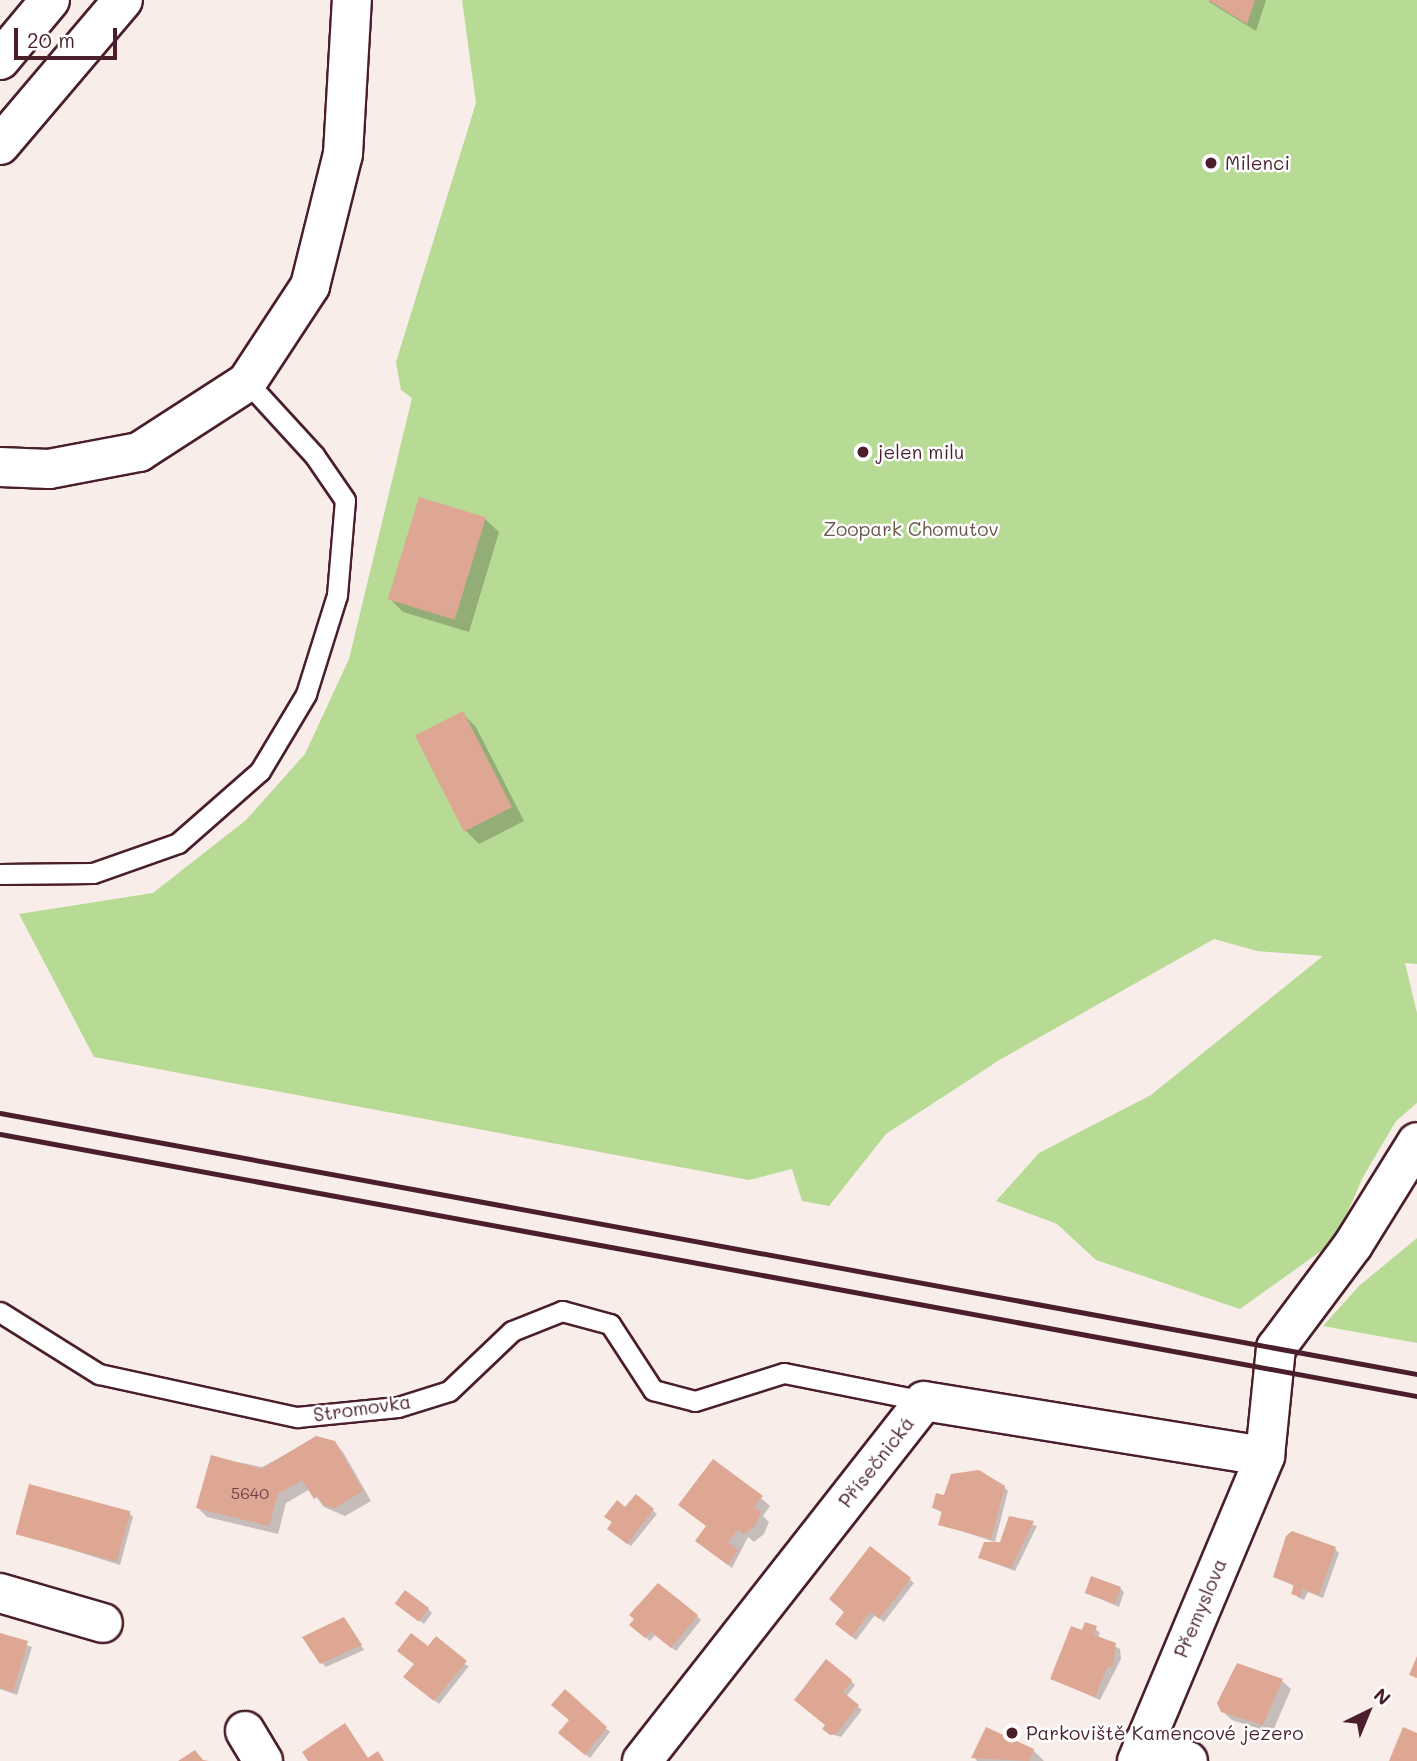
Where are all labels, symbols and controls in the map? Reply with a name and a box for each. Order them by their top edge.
scale bar [18,14,121,58]
text: 20 m [27,26,75,53]
place label: Milenci [1225,152,1290,174]
marker: Milenci [1203,155,1219,171]
place label: jelen milu [877,441,964,463]
marker: jelen milu [855,444,871,460]
park label: Zoopark Chomutov [823,518,999,540]
street label: Stromovka [312,1390,412,1426]
street label: Přísečnická [834,1412,918,1512]
house number: 5640 [231,1483,269,1503]
street label: Přemyslova [1169,1555,1231,1661]
north arrow [1333,1677,1403,1747]
text: N [1369,1682,1396,1710]
place label: Parkoviště Kamencové jezero [1026,1722,1303,1744]
marker: Parkoviště Kamencové jezero [1004,1725,1020,1741]

